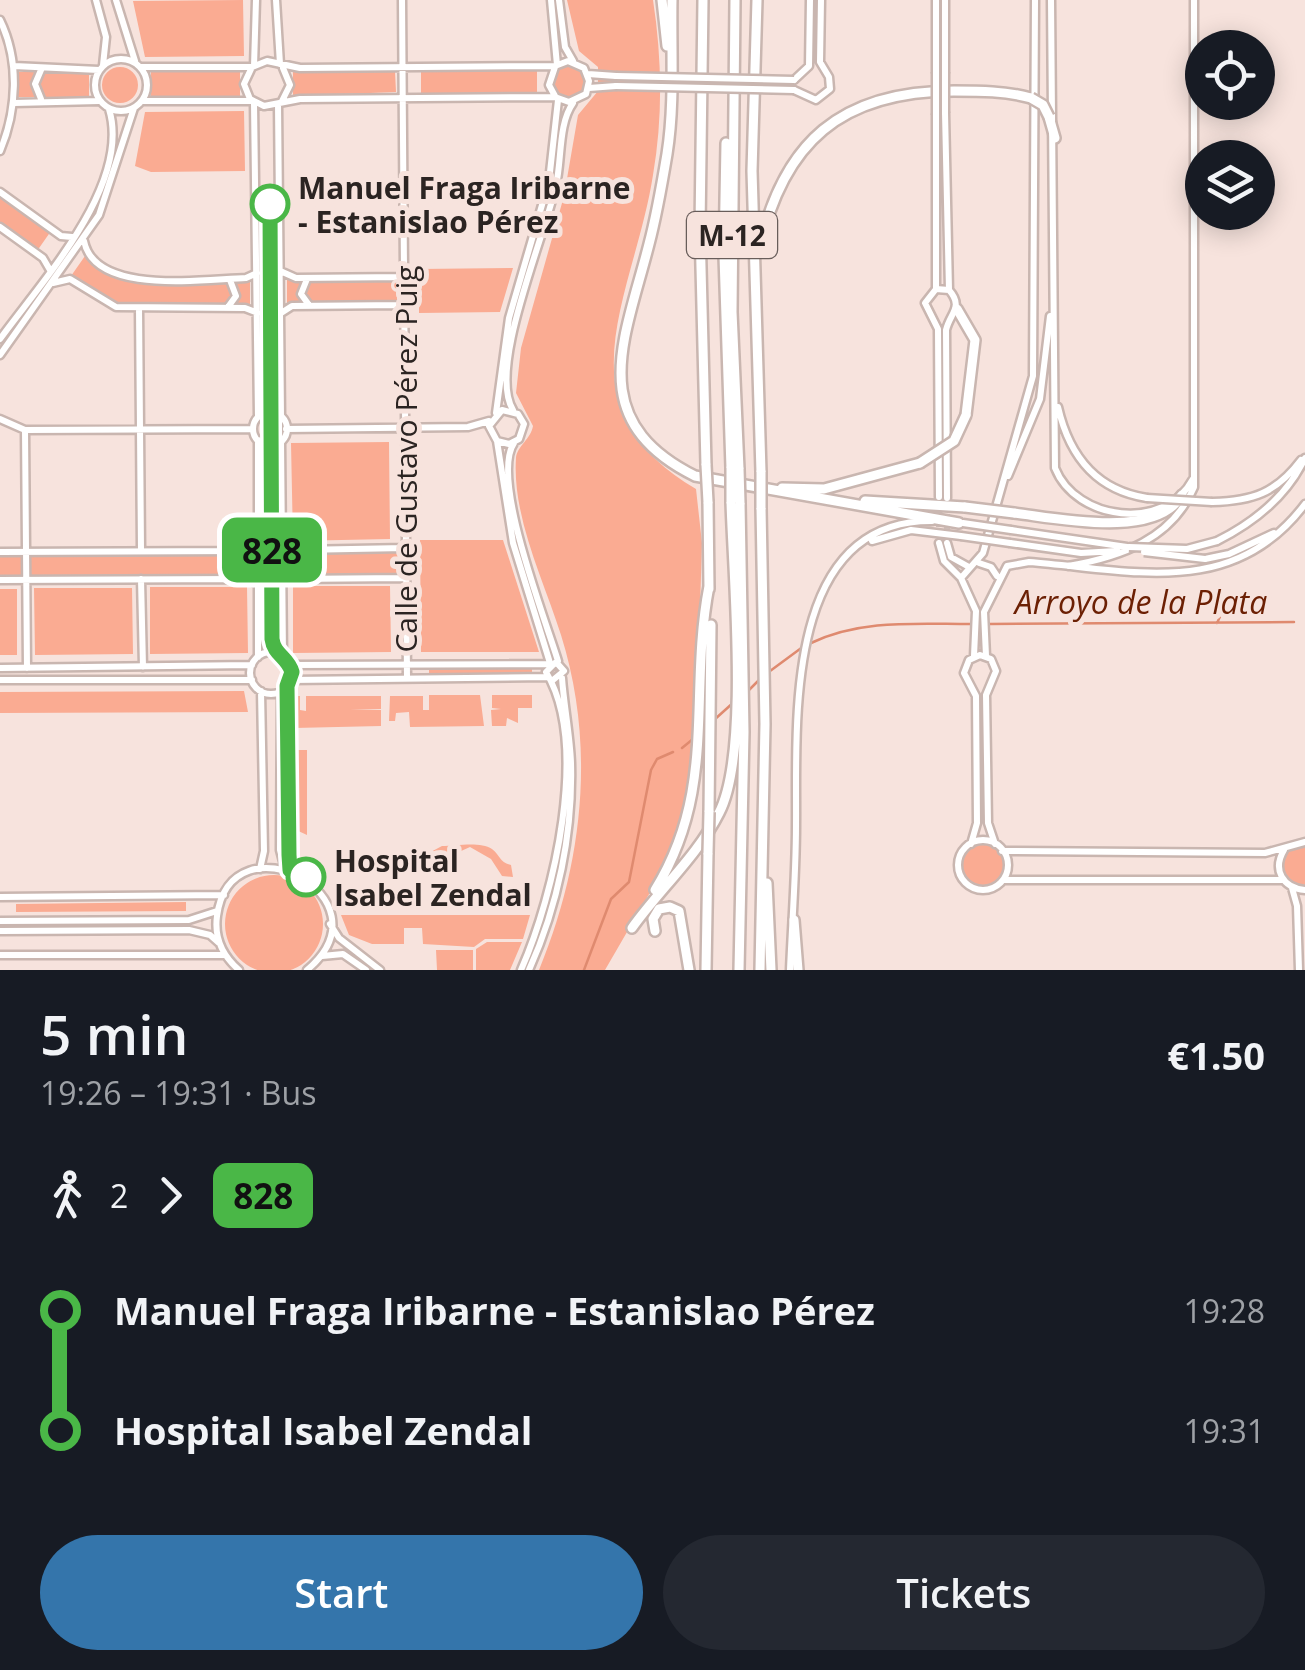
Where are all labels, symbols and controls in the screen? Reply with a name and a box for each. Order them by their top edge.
map controls [1185,30,1275,230]
button: locate [1185,30,1275,120]
button: layers [1185,140,1275,230]
place label: Manuel Fraga Iribarne - Estanislao Pérez [298,167,630,242]
marker: Manuel Fraga Iribarne - Estanislao Pérez [251,185,289,223]
road number: M-12 [687,212,777,258]
street label: Calle de Gustavo Pérez Puig [385,265,426,653]
line badge: 828 [214,518,330,582]
text: 828 [242,527,302,574]
water label: Arroyo de la Plata [1013,580,1267,623]
place label: Hospital Isabel Zendal [334,840,532,915]
marker: Hospital Isabel Zendal [287,858,325,896]
text: 5 min [40,996,188,1071]
text: €1.50 [1167,1029,1265,1081]
text: 19:26 – 19:31 · Bus [40,1071,316,1114]
icon: walk [40,1168,95,1223]
icon: forward [143,1168,198,1223]
text: 828 [233,1172,293,1219]
text: 2 [110,1174,128,1217]
text: Manuel Fraga Iribarne - Estanislao Pérez [114,1284,875,1336]
text: 19:28 [1183,1289,1265,1332]
text: Hospital Isabel Zendal [114,1404,532,1456]
text: 19:31 [1183,1409,1265,1452]
button: Start [40,1535,643,1650]
button: Tickets [663,1535,1265,1650]

